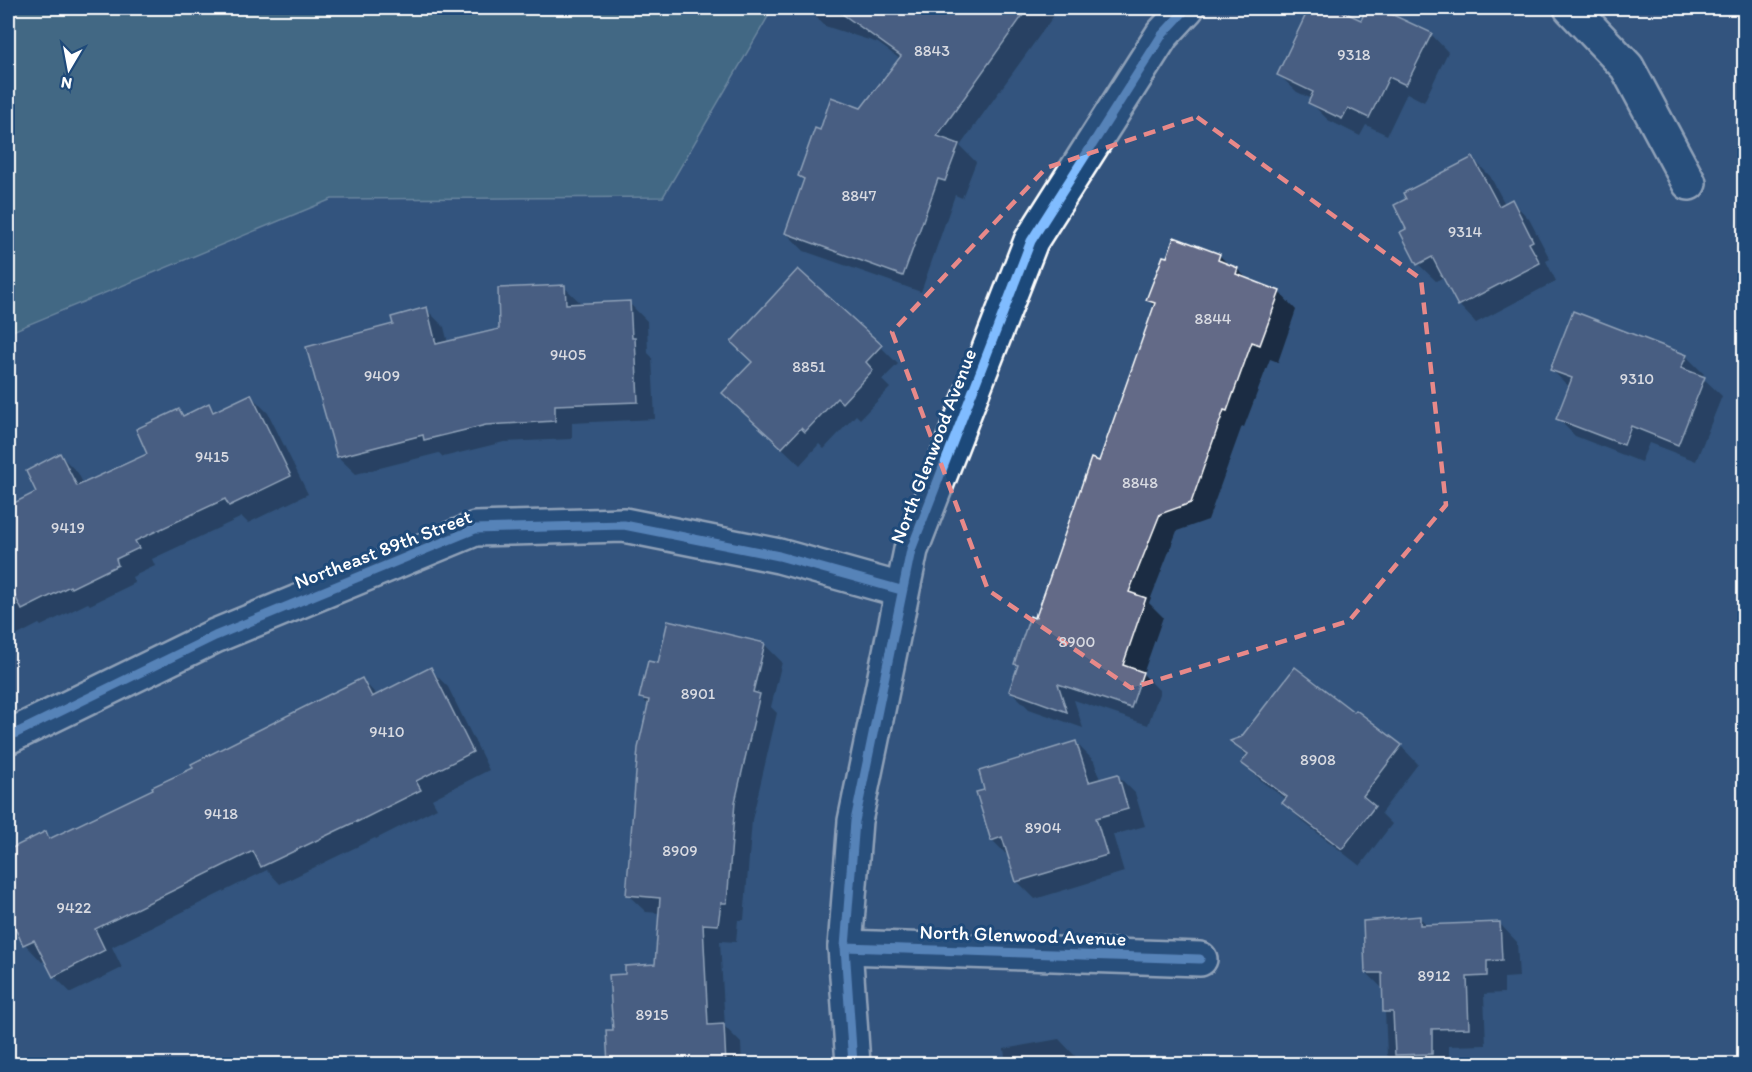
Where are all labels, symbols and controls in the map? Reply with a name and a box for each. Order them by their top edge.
north arrow [39,39,99,99]
house number: 8843 [914,41,950,60]
house number: 9318 [1337,45,1371,64]
text: N [60,73,73,94]
house number: 8847 [841,186,877,205]
house number: 9314 [1448,222,1482,241]
house number: 8844 [1195,309,1232,328]
house number: 9405 [550,345,586,364]
street label: North Glenwood Avenue [885,345,981,547]
house number: 8851 [792,357,826,376]
house number: 9409 [364,366,400,385]
house number: 9310 [1620,369,1654,388]
house number: 9415 [195,447,229,466]
house number: 8848 [1122,473,1158,492]
street label: Northeast 89th Street [291,504,475,594]
house number: 9419 [51,518,85,537]
house number: 8900 [1059,632,1095,651]
house number: 8901 [681,684,716,703]
house number: 9410 [369,722,405,741]
house number: 8908 [1300,750,1336,769]
house number: 9418 [204,804,238,823]
house number: 8904 [1025,818,1062,837]
house number: 8909 [662,841,698,860]
house number: 9422 [57,898,92,917]
street label: North Glenwood Avenue [919,919,1127,951]
house number: 8912 [1418,966,1451,985]
house number: 8915 [636,1005,668,1024]

